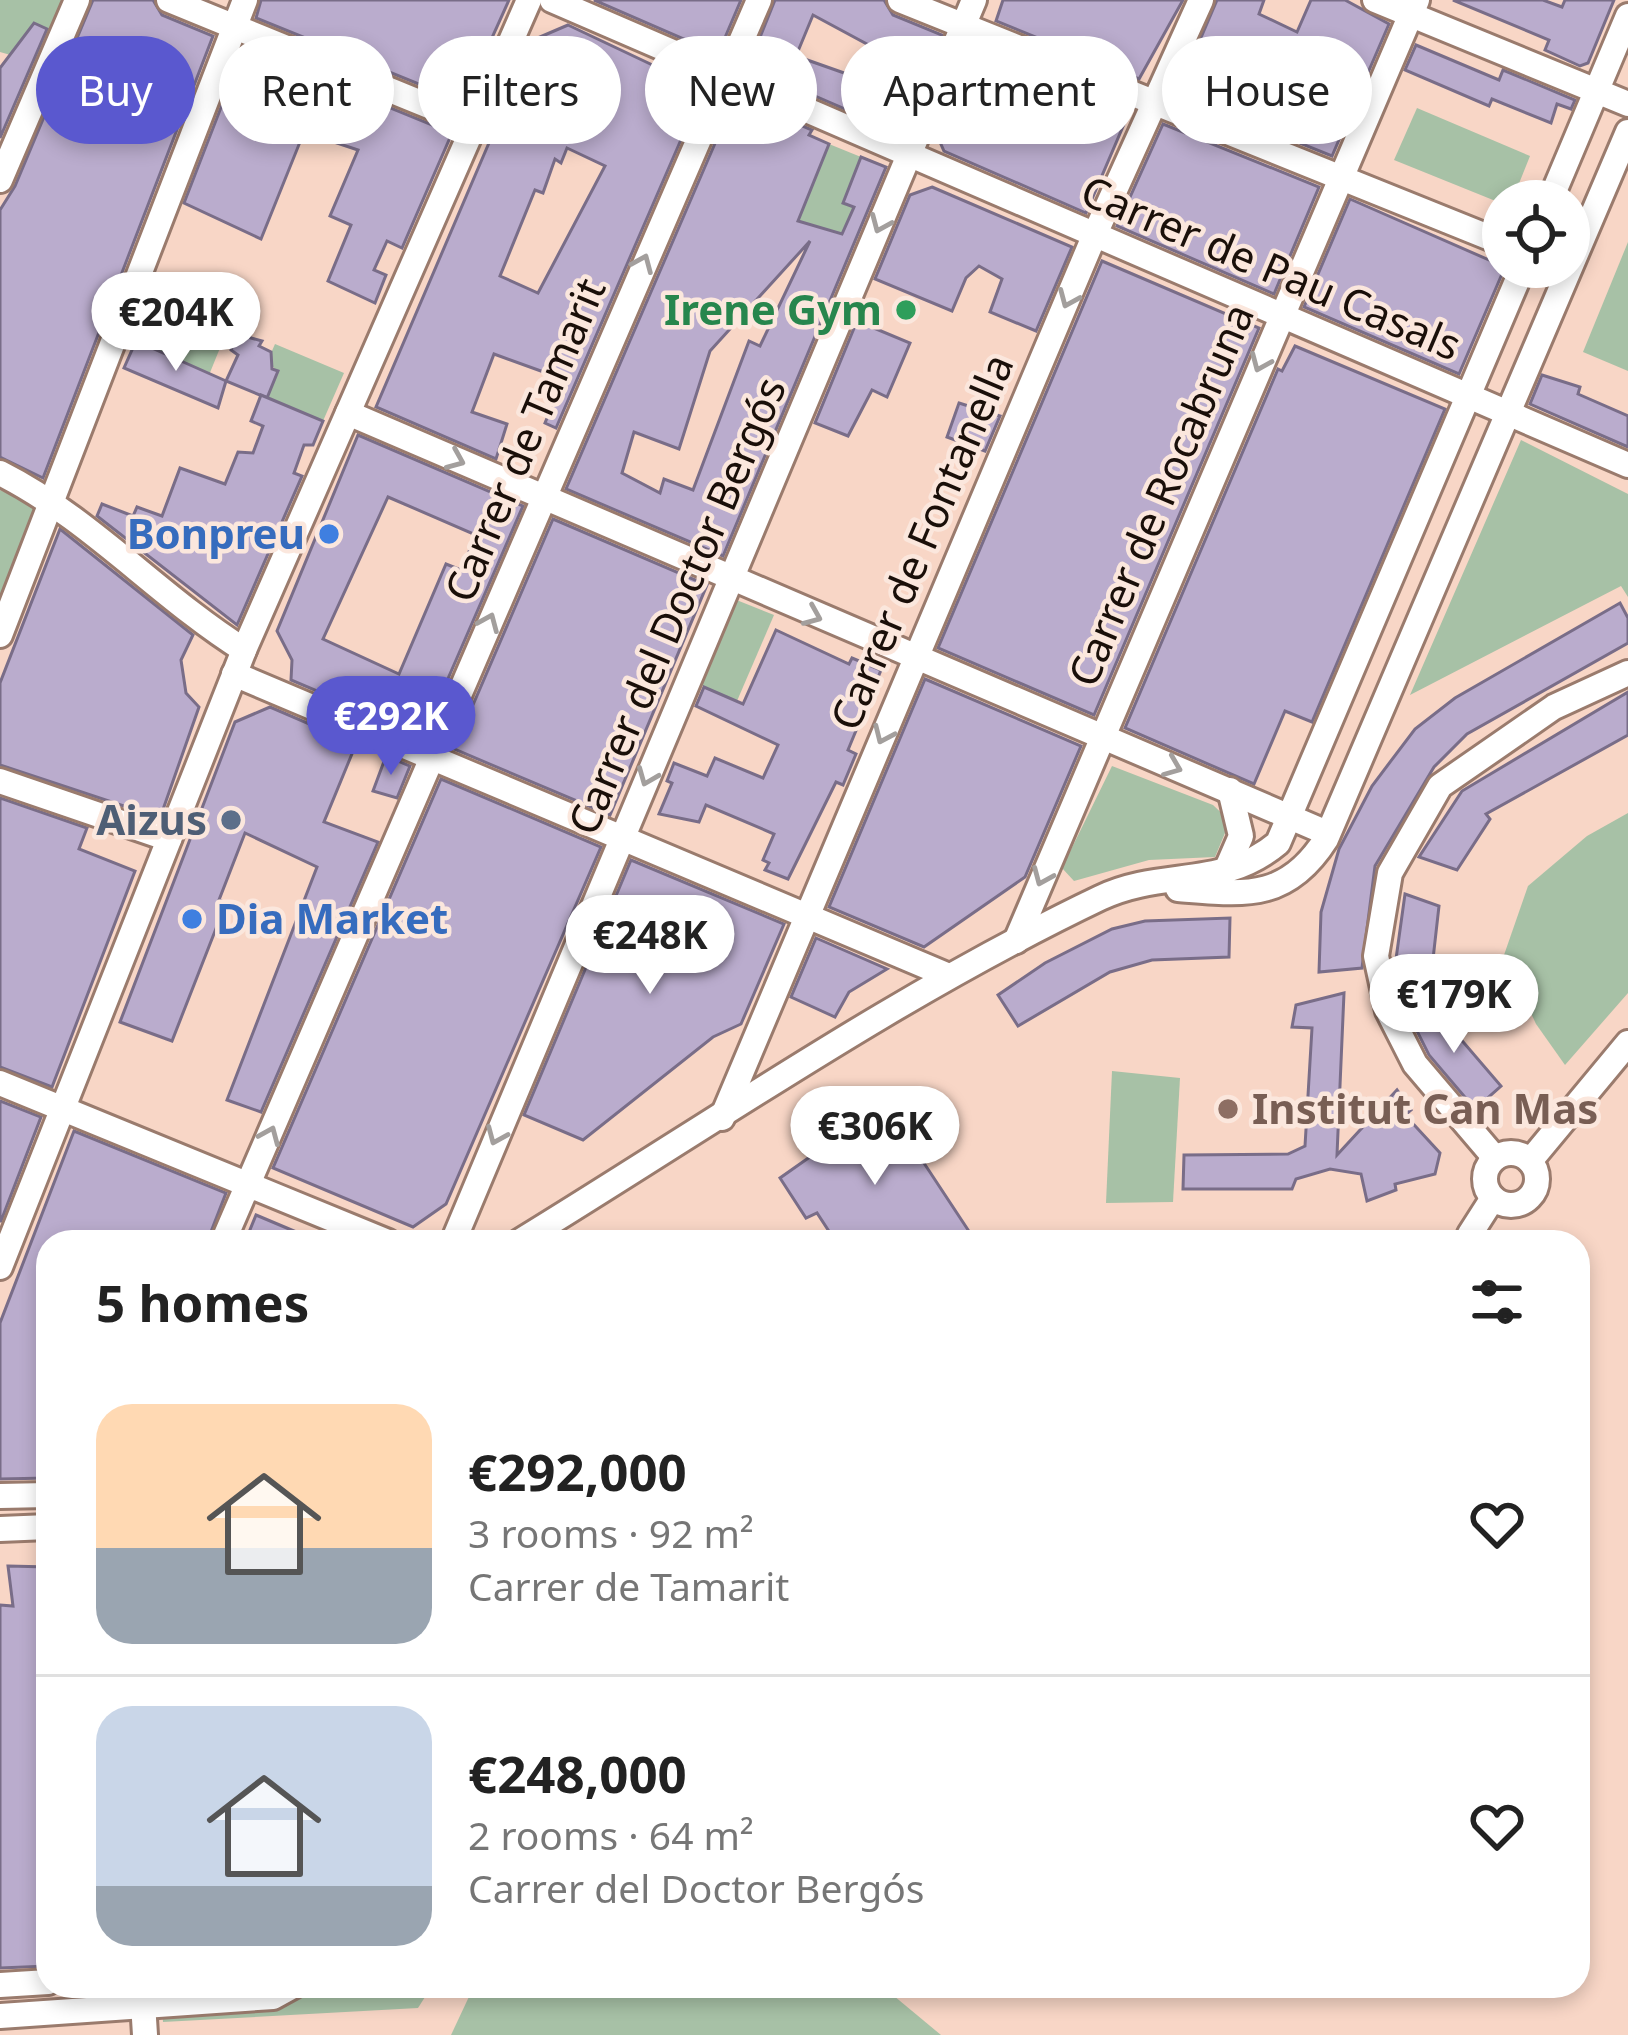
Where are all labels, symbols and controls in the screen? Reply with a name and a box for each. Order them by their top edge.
chip: Buy [36,36,195,144]
chip: Rent [219,36,394,144]
chip: Filters [418,36,621,144]
chip: New [645,36,817,144]
chip: Apartment [841,36,1138,144]
chip: House [1162,36,1372,144]
street label: Carrer de Pau Casals [1073,161,1470,372]
map controls [1482,180,1590,288]
button: locate [1482,180,1590,288]
one-way arrow [871,212,895,233]
one-way arrow [629,254,653,276]
street label: Carrer de Tamarit [430,269,617,610]
pin: €204K [92,272,260,374]
place label: Irene Gym [664,280,882,337]
text: €204K [118,284,234,337]
one-way arrow [1058,287,1082,308]
street label: Carrer de Rocabruna [1053,294,1266,694]
marker: Irene Gym [893,297,919,323]
street label: Carrer de Fontanella [816,345,1026,738]
one-way arrow [1250,352,1274,373]
street label: Carrer del Doctor Bergós [553,368,798,843]
one-way arrow [443,445,465,469]
place label: Bonpreu [127,504,305,561]
marker: Bonpreu [316,521,342,547]
one-way arrow [801,601,822,625]
one-way arrow [475,612,499,633]
pin: €292K [307,676,475,778]
text: €292K [333,688,449,741]
one-way arrow [873,723,897,744]
one-way arrow [1161,753,1182,777]
one-way arrow [637,765,661,786]
place label: Aizus [96,790,207,847]
marker: Aizus [218,807,244,833]
one-way arrow [1032,865,1056,886]
place label: Dia Market [216,889,448,946]
pin: €248K [566,895,734,997]
marker: Dia Market [179,906,205,932]
text: €248K [592,907,708,960]
pin: €179K [1370,954,1538,1056]
text: €179K [1396,966,1512,1019]
place label: Institut Can Mas [1252,1079,1598,1136]
pin: €306K [791,1086,959,1188]
marker: Institut Can Mas [1215,1096,1241,1122]
text: €306K [817,1098,933,1151]
one-way arrow [255,1125,279,1147]
one-way arrow [486,1125,510,1146]
text: 5 homes [96,1267,309,1337]
icon: filters [1464,1269,1530,1335]
text: €292,000 [468,1436,687,1506]
icon: home [192,1452,336,1596]
icon: heart [1464,1491,1530,1557]
text: 3 rooms · 92 m² [468,1506,754,1559]
text: Carrer de Tamarit [468,1559,789,1612]
text: €248,000 [468,1738,687,1808]
icon: home [192,1754,336,1898]
icon: heart [1464,1793,1530,1859]
text: 2 rooms · 64 m² [468,1808,754,1861]
text: Carrer del Doctor Bergós [468,1861,924,1914]

